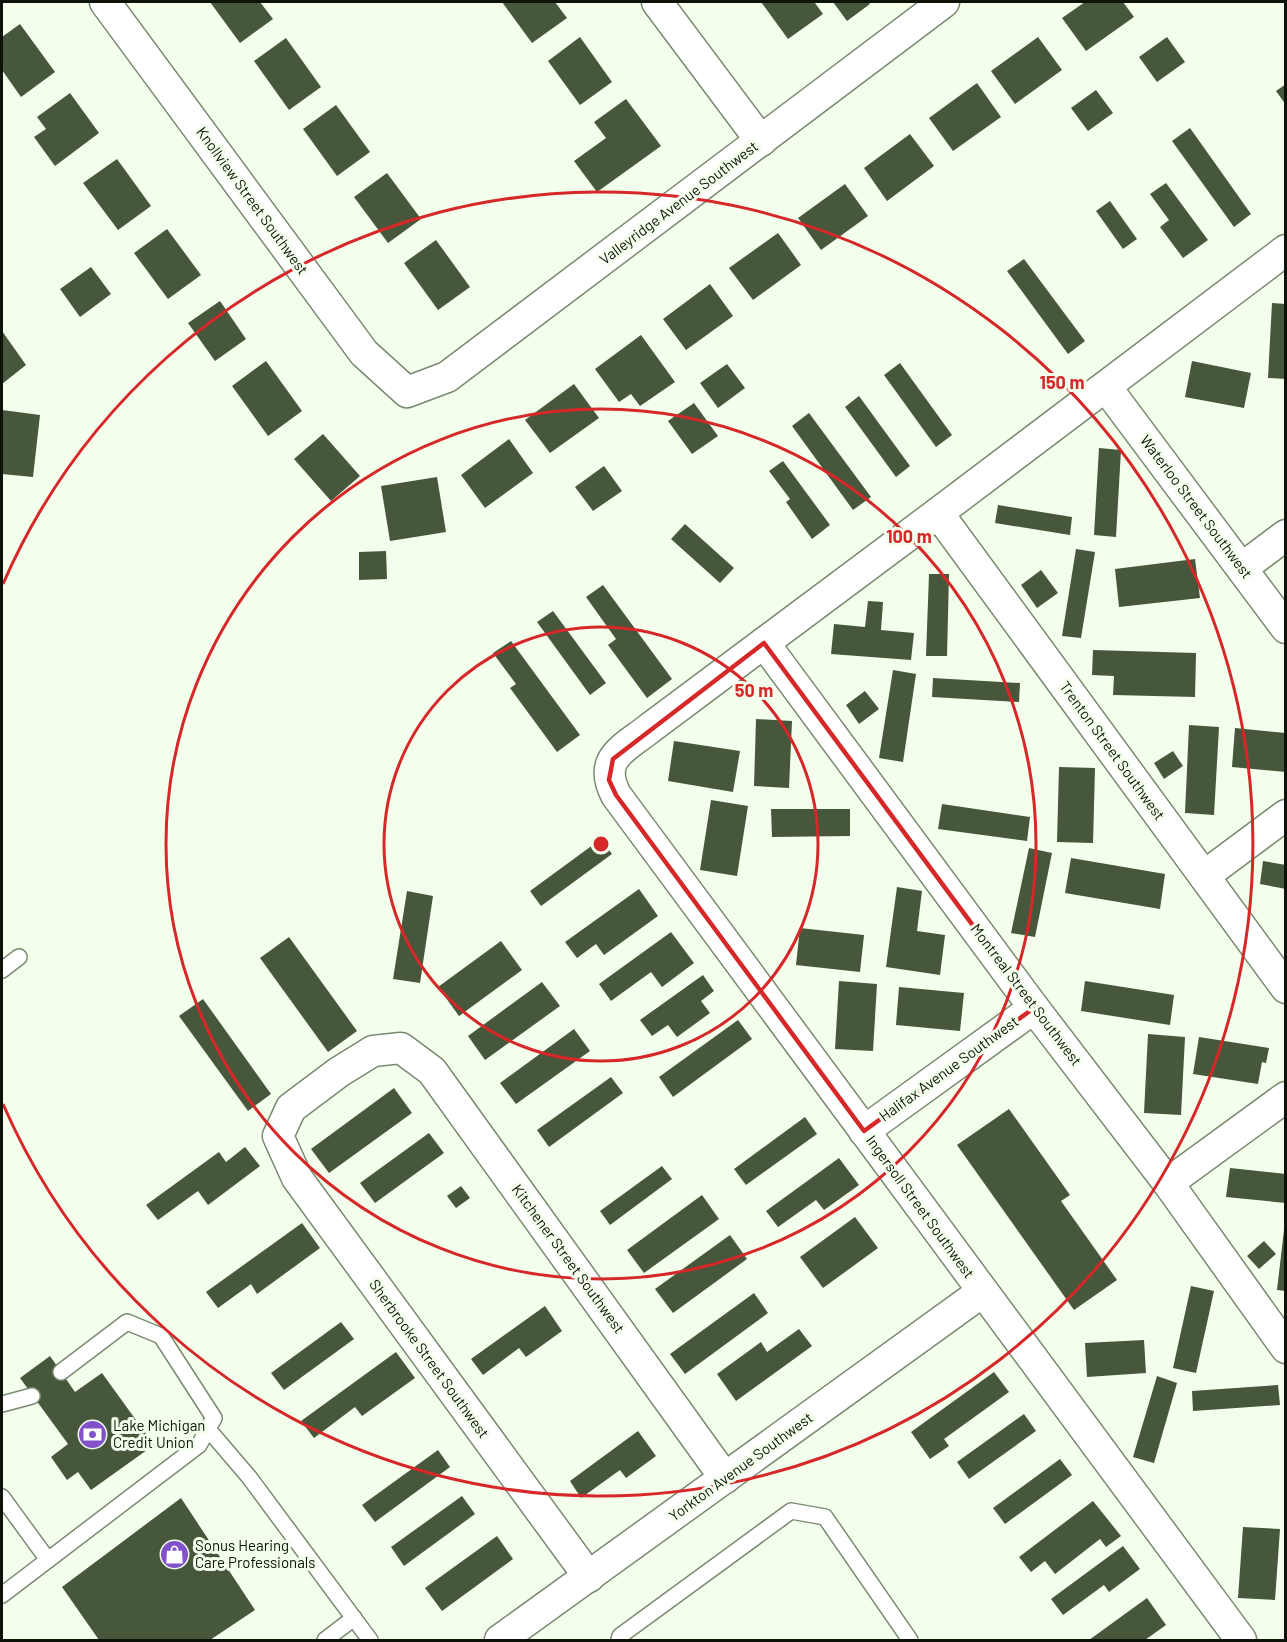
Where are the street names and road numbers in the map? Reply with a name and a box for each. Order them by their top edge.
street label: Knollview Street Southwest [193,123,312,278]
street label: Valleyridge Avenue Southwest [596,137,761,268]
street label: Waterloo Street Southwest [1137,431,1257,582]
street label: Trenton Street Southwest [1056,678,1169,823]
street label: Montreal Street Southwest [967,920,1086,1069]
street label: Halifax Avenue Southwest [875,1012,1022,1125]
street label: Ingersoll Street Southwest [863,1131,979,1281]
street label: Kitchener Street Southwest [509,1180,629,1336]
street label: Sherbrooke Street Southwest [366,1276,493,1441]
street label: Yorkton Avenue Southwest [665,1408,816,1524]

